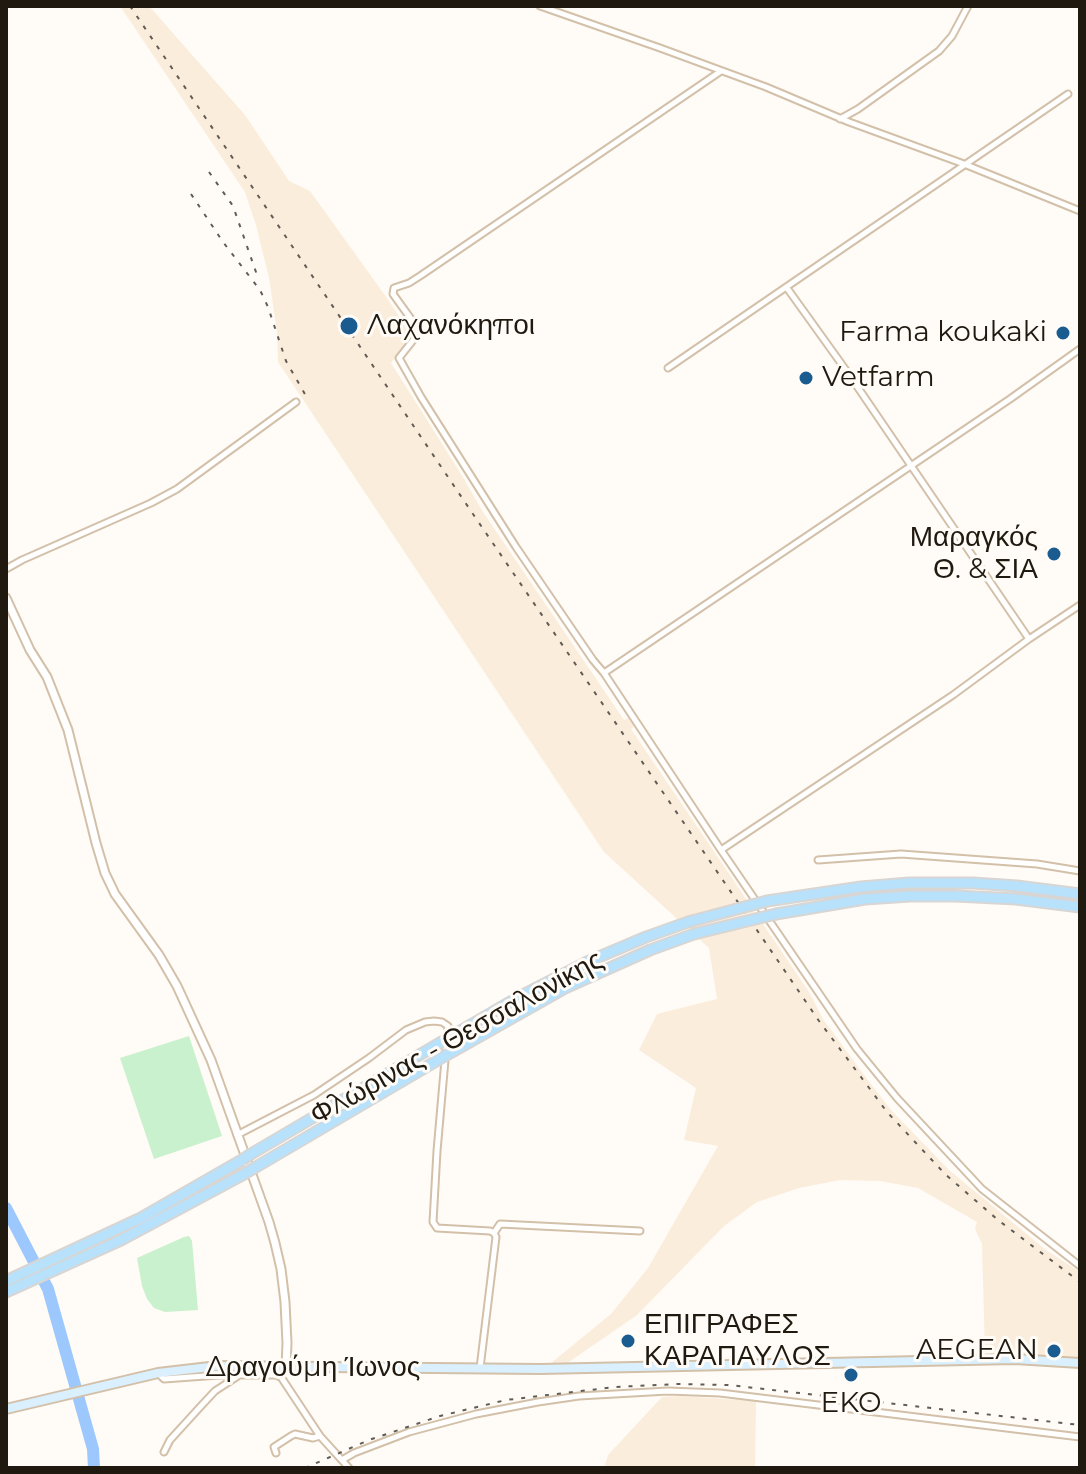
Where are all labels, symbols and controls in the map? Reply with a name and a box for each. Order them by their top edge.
place label: Λαχανόκηποι [367,309,535,343]
marker: Λαχανόκηποι [338,315,360,337]
place label: Farma koukaki [839,316,1047,350]
marker: Farma koukaki [1054,324,1072,342]
place label: Vetfarm [822,361,935,395]
marker: Vetfarm [797,369,815,387]
place label: Μαραγκός Θ. & ΣΙΑ [910,521,1038,587]
marker: Μαραγκός Θ. & ΣΙΑ [1045,545,1063,563]
street label: Φλώρινας - Θεσσαλονίκης [305,943,609,1133]
place label: ΕΠΙΓΡΑΦΕΣ ΚΑΡΑΠΑΥΛΟΣ [644,1308,831,1374]
marker: ΕΠΙΓΡΑΦΕΣ ΚΑΡΑΠΑΥΛΟΣ [619,1332,637,1350]
place label: AEGEAN [916,1334,1038,1368]
marker: AEGEAN [1045,1342,1063,1360]
street label: Δραγούμη Ίωνος [206,1351,420,1385]
marker: EKO [842,1366,860,1384]
place label: EKO [820,1387,882,1421]

